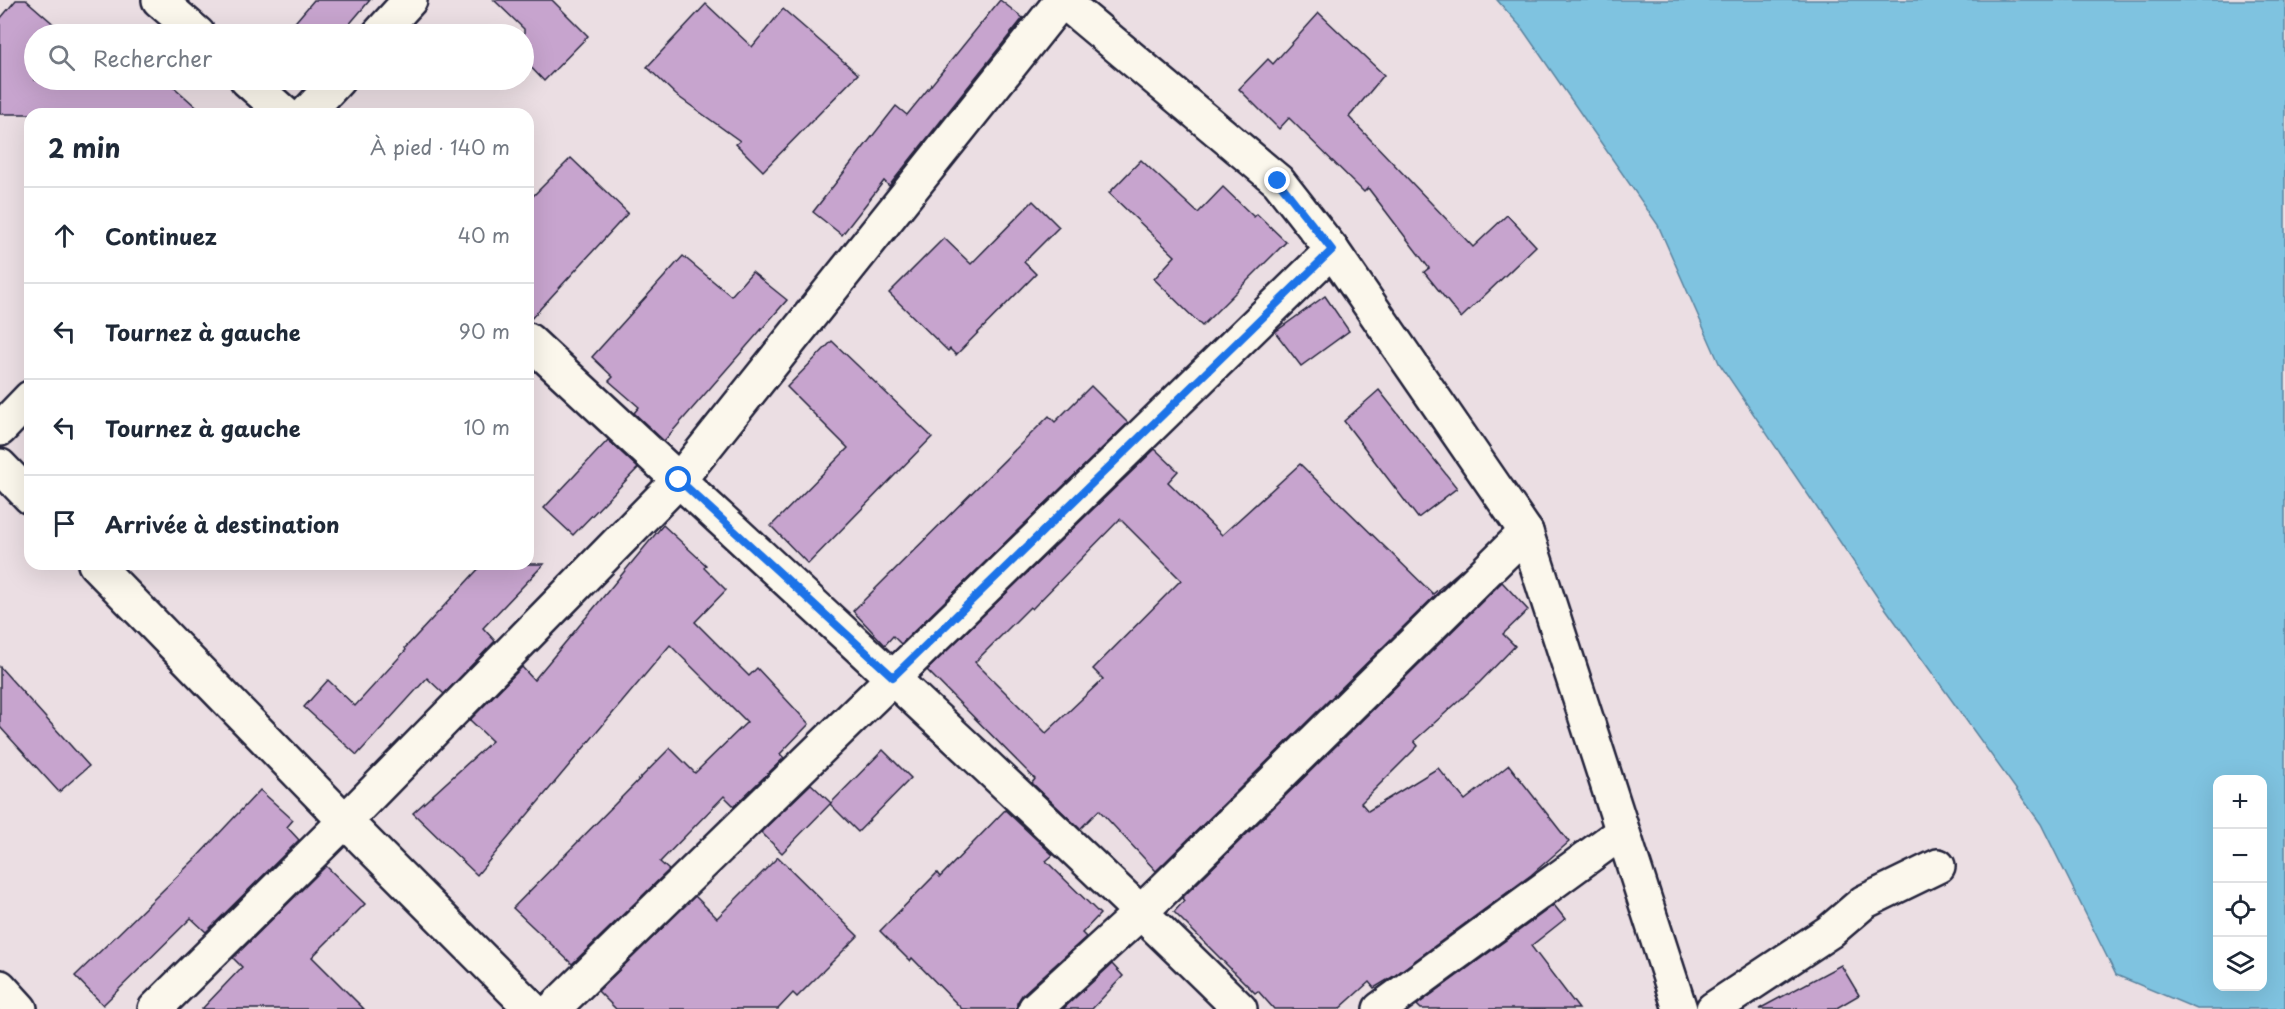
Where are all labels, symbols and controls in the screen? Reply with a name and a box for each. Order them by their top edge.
search box [24,24,534,90]
icon: search [45,41,78,74]
text: Rechercher [93,41,212,74]
text: 2 min [48,128,121,167]
text: À pied · 140 m [370,132,510,162]
route end [1264,167,1290,193]
icon: ahead [48,219,81,252]
text: Continuez [105,219,217,252]
text: 40 m [458,220,510,250]
icon: left [48,315,81,348]
text: Tournez à gauche [105,315,301,348]
text: 90 m [459,316,510,346]
icon: left [48,411,81,444]
text: Tournez à gauche [105,411,301,444]
text: 10 m [463,412,510,442]
route start [665,466,691,492]
icon: arrive [48,507,81,540]
text: Arrivée à destination [105,507,339,540]
map controls [2213,775,2267,991]
button: + [2213,775,2267,829]
button: − [2213,829,2267,883]
button: locate [2213,883,2267,937]
button: layers [2213,937,2267,991]

